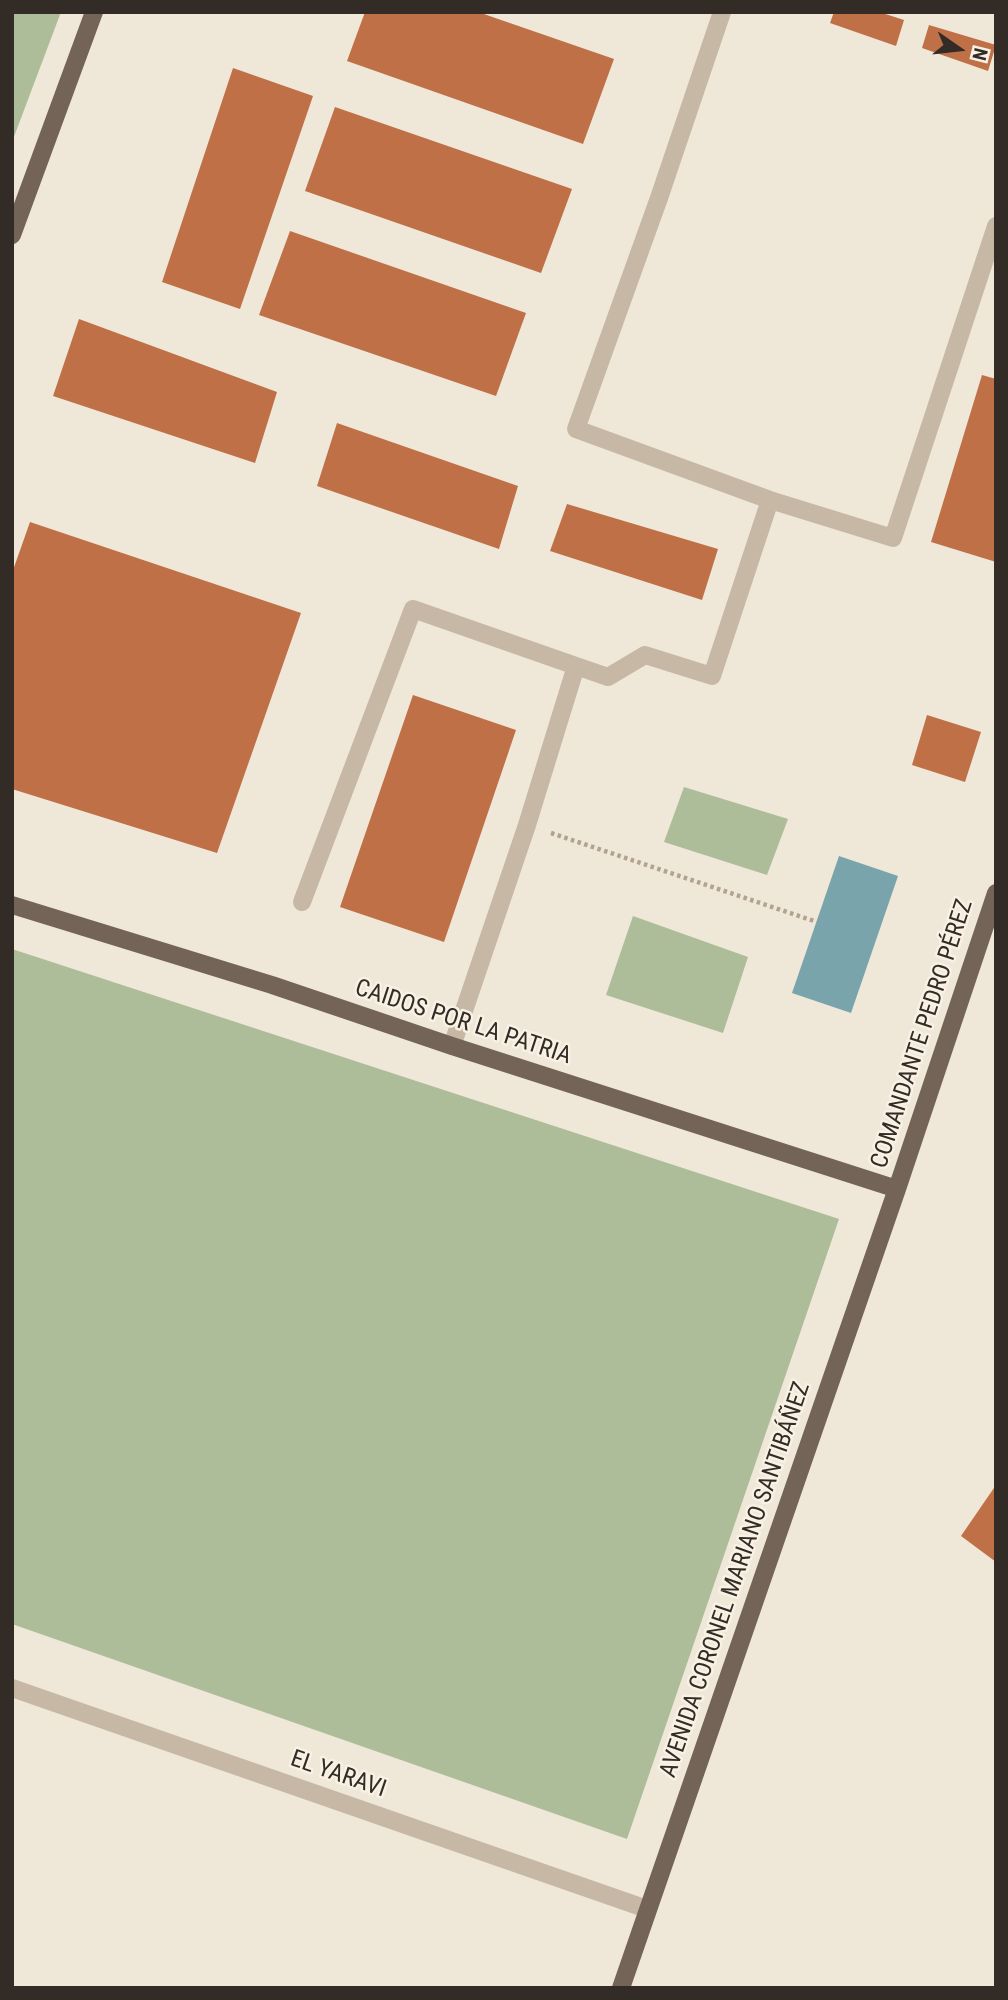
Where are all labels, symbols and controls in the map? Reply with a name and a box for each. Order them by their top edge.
north arrow [924,14,994,84]
text: N [967,46,992,63]
street label: COMANDANTE PEDRO PÉREZ [866,896,980,1172]
street label: CAIDOS POR LA PATRIA [351,974,575,1072]
street label: AVENIDA CORONEL MARIANO SANTIBÁÑEZ [655,1379,817,1781]
street label: EL YARAVI [286,1745,390,1805]

